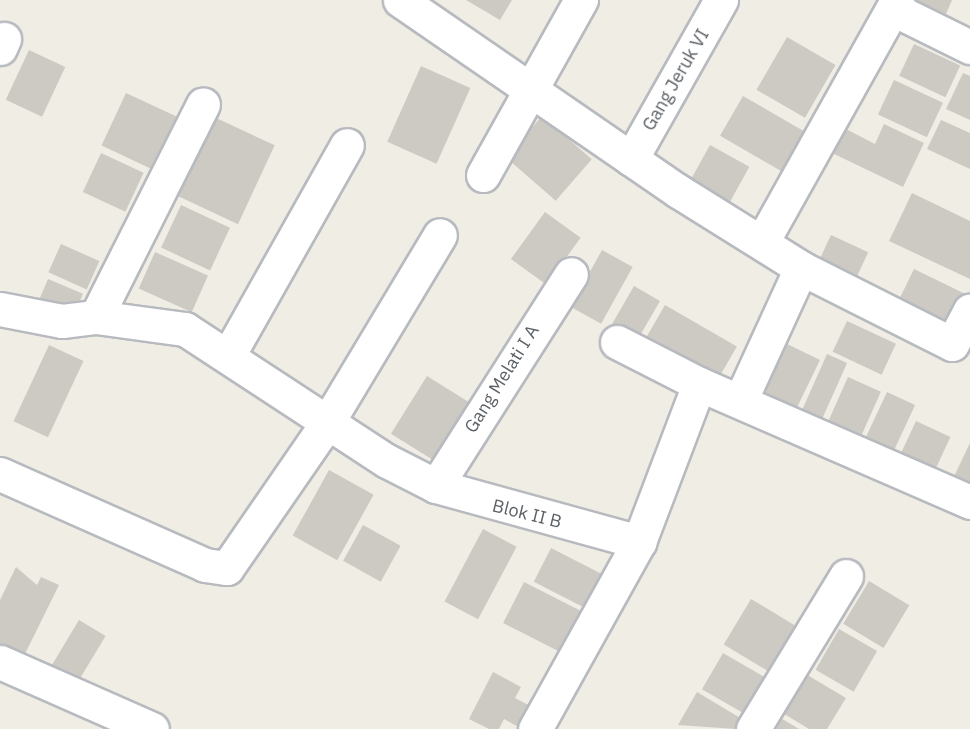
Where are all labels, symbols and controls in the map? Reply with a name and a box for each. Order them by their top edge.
street label: Gang Jeruk VI [638,25,714,135]
street label: Gang Melati I A [460,321,544,437]
street label: Blok II B [490,495,564,533]

